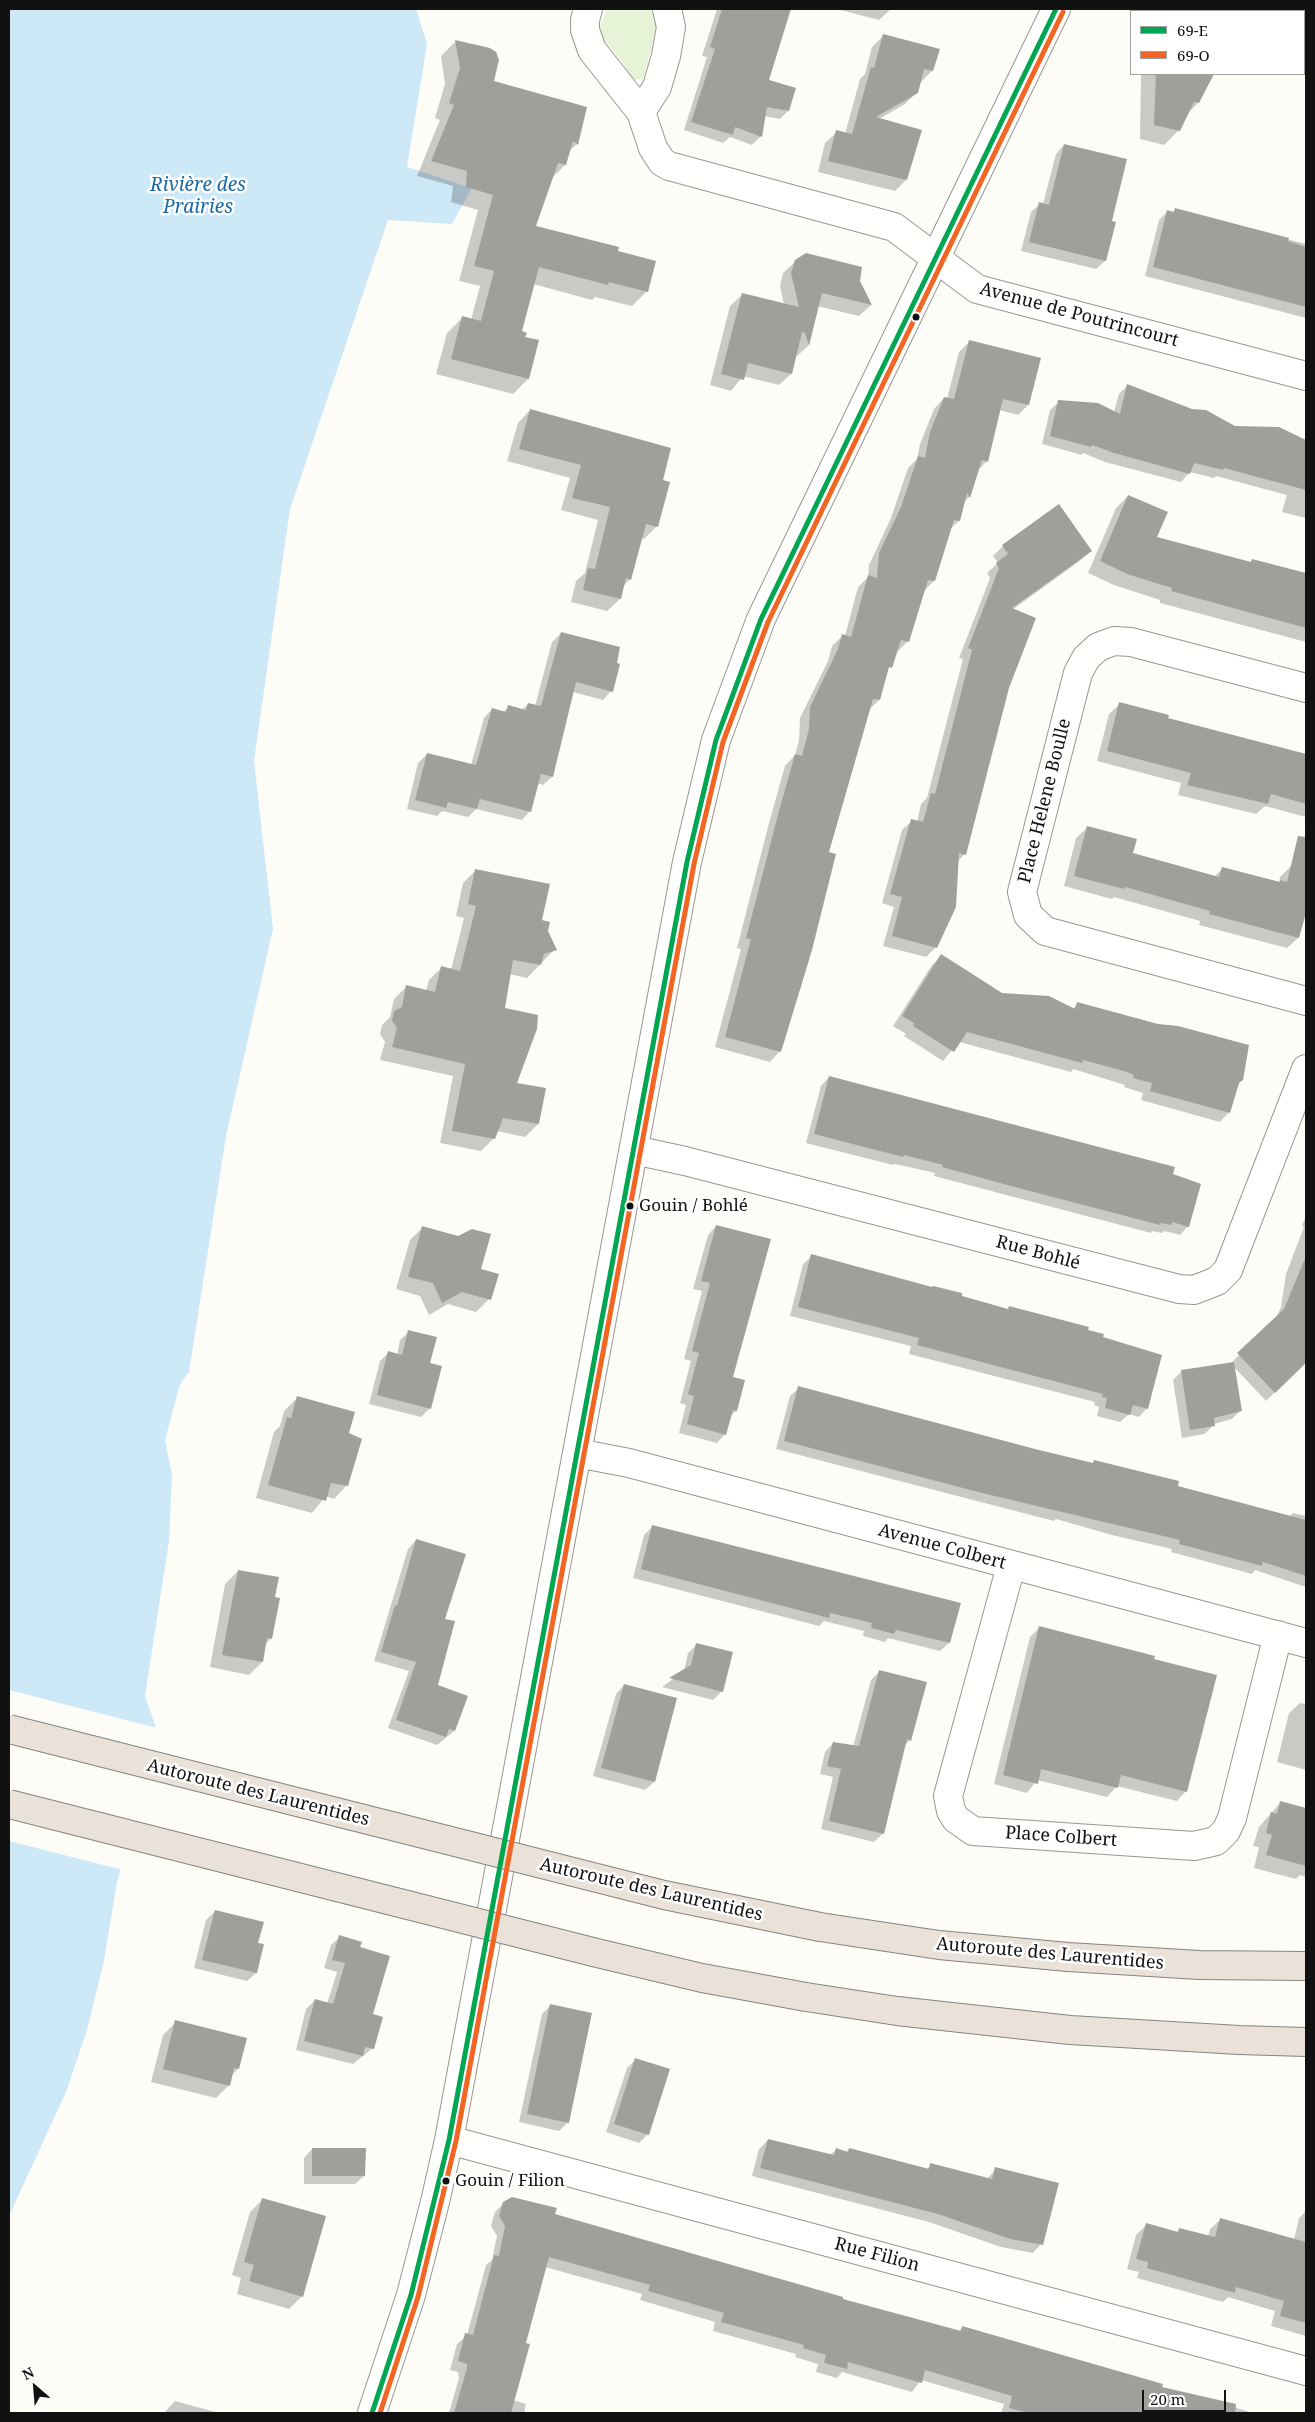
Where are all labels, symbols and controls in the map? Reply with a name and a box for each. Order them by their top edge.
legend [1130,10,1305,75]
text: 69-E [1177,20,1208,40]
text: 69-O [1177,45,1210,65]
water label: Rivière des Prairies [150,175,246,219]
street label: Avenue de Poutrincourt [977,278,1181,352]
unlabelled marker [911,312,921,322]
street label: Place Helene Boulle [1014,716,1076,886]
place label: Gouin / Bohlé [639,1196,748,1216]
marker: Gouin / Bohlé [625,1201,635,1211]
street label: Rue Bohlé [994,1231,1082,1275]
street label: Avenue Colbert [876,1520,1008,1574]
street label: Autoroute des Laurentides [145,1755,371,1831]
street label: Place Colbert [1004,1822,1118,1852]
street label: Autoroute des Laurentides [537,1854,765,1926]
street label: Autoroute des Laurentides [935,1933,1165,1975]
place label: Gouin / Filion [455,2171,565,2191]
marker: Gouin / Filion [441,2176,451,2186]
street label: Rue Filion [832,2233,922,2277]
north arrow [10,2362,60,2412]
text: N [19,2362,37,2384]
scale bar [1145,2380,1229,2412]
text: 20 m [1150,2389,1185,2409]

